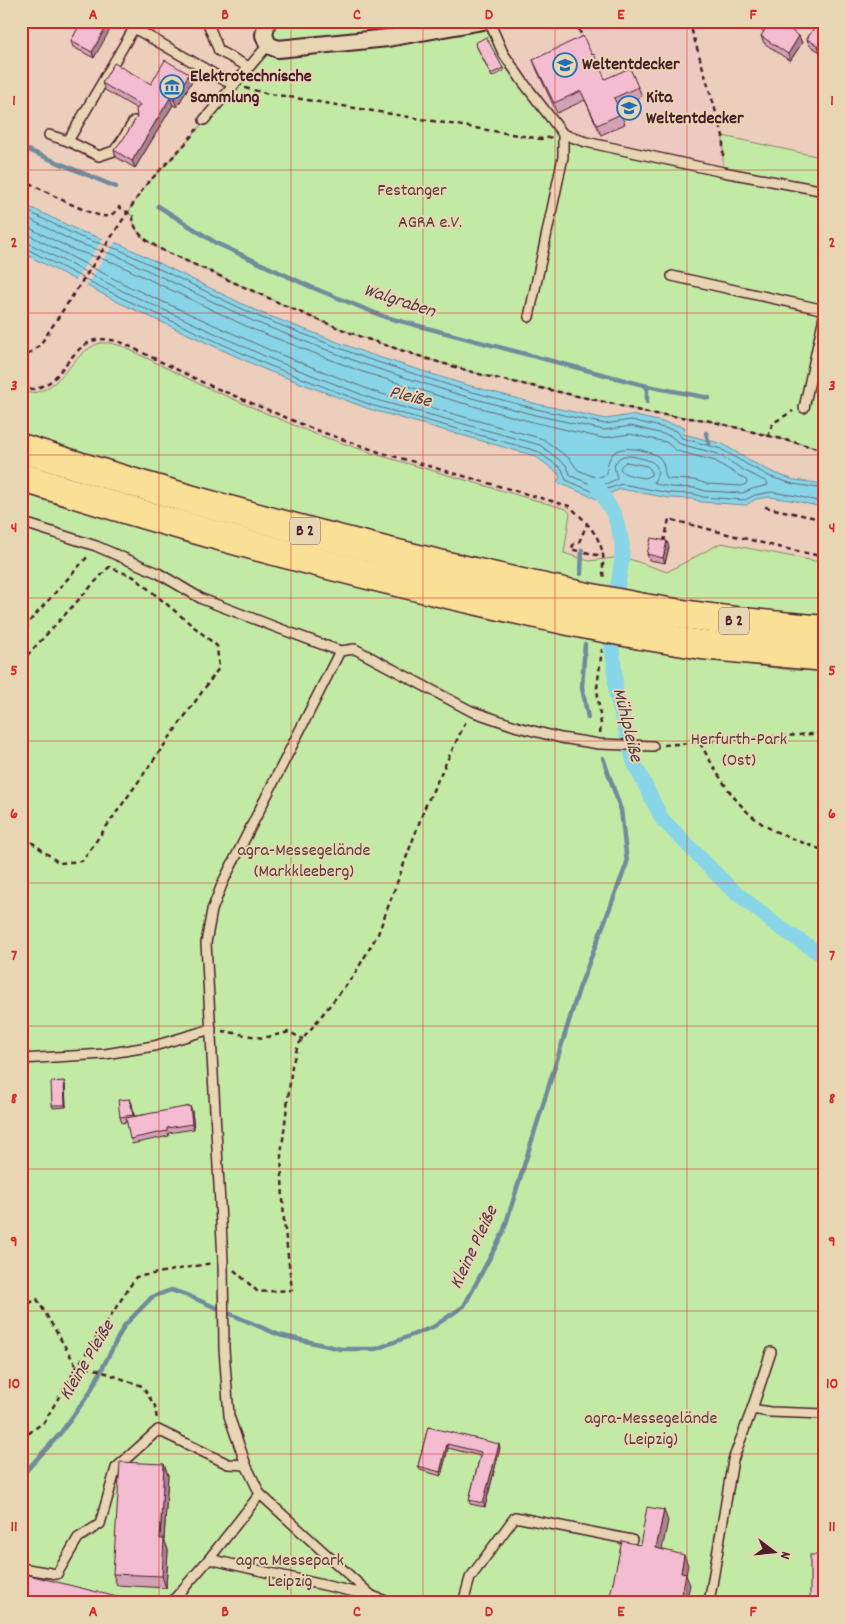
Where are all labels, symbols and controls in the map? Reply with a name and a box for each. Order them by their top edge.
text: A [89,4,98,27]
text: B [221,4,229,27]
text: C [353,4,361,27]
text: D [485,4,494,27]
text: E [617,4,625,27]
text: F [749,4,757,27]
school or university icon: Weltentdecker [552,52,578,78]
place label: Weltentdecker [582,53,680,78]
place label: Elektrotechnische Sammlung [190,65,312,111]
museum icon: Elektrotechnische Sammlung [159,74,185,100]
place label: Kita Weltentdecker [646,86,744,132]
text: 1 [12,90,16,113]
text: 1 [830,90,834,113]
school or university icon: Kita Weltentdecker [616,95,642,121]
park label: Festanger [377,179,447,204]
park label: AGRA e.V. [398,211,462,236]
text: 2 [11,232,18,255]
text: 2 [829,232,836,255]
water label: Walgraben [360,278,440,327]
text: 3 [10,375,18,398]
text: 3 [828,375,836,398]
water label: Pleiße [386,380,435,417]
text: 4 [11,517,17,540]
text: 4 [829,517,835,540]
road number: B 2 [290,518,320,544]
road number: B 2 [719,608,749,634]
text: 5 [10,660,18,683]
text: 5 [828,660,836,683]
water label: Mühlpleiße [604,685,649,766]
park label: Herfurth-Park (Ost) [691,728,787,774]
text: 6 [10,803,18,826]
text: 6 [828,803,836,826]
park label: agra-Messegelände (Markkleeberg) [238,839,371,885]
text: 7 [11,945,17,968]
text: 7 [829,945,835,968]
text: 8 [11,1088,18,1111]
text: 8 [829,1088,836,1111]
water label: Kleine Pleiße [444,1200,507,1294]
text: 9 [10,1231,18,1254]
text: 9 [828,1231,836,1254]
water label: Kleine Pleiße [54,1315,123,1406]
text: 10 [8,1373,20,1396]
text: 10 [826,1373,838,1396]
park label: agra-Messegelände (Leipzig) [585,1407,718,1453]
text: 11 [10,1516,18,1539]
text: 11 [828,1516,836,1539]
north arrow [748,1526,798,1576]
park label: agra Messepark Leipzig [236,1549,344,1595]
text: N [774,1549,795,1561]
text: A [89,1601,98,1624]
text: B [221,1601,229,1624]
text: C [353,1601,361,1624]
text: D [485,1601,494,1624]
text: E [617,1601,625,1624]
text: F [749,1601,757,1624]

